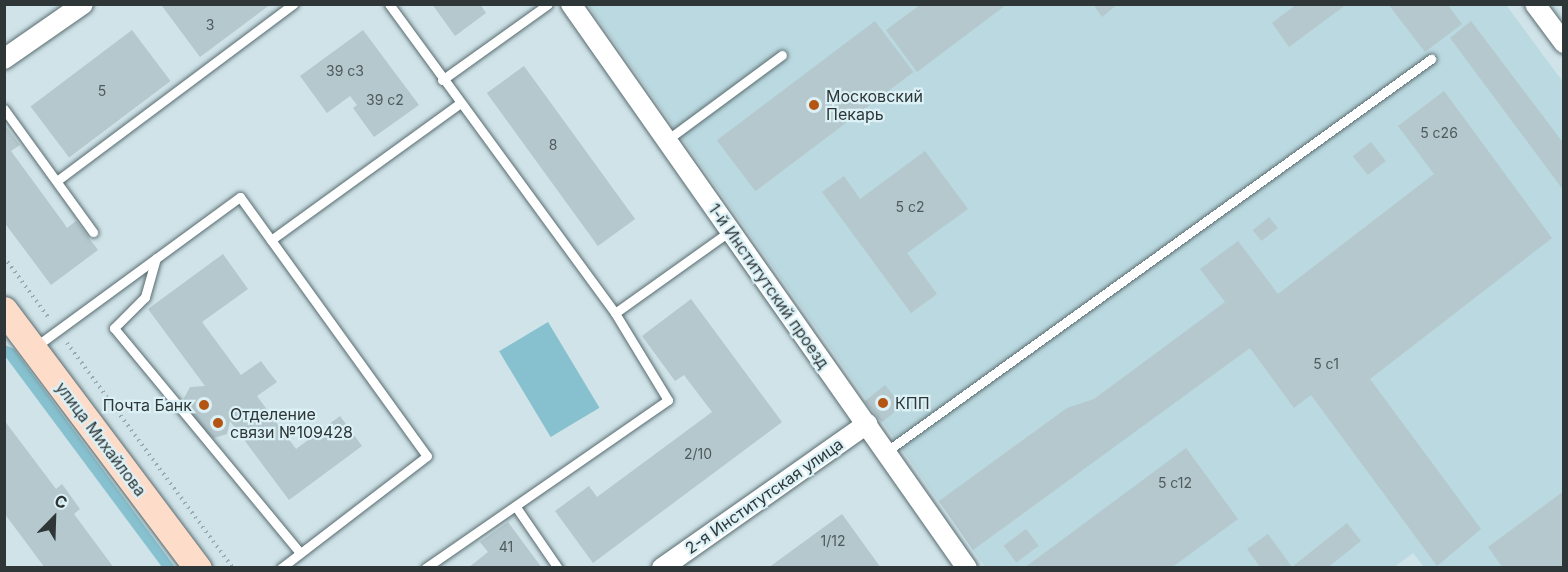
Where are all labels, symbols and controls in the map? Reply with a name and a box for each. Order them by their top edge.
house number: 3 [206,17,214,33]
house number: 39 c3 [326,63,364,79]
house number: 5 [98,83,106,99]
place label: Московский Пекарь [826,86,923,124]
house number: 39 c2 [366,92,404,108]
marker: Московский Пекарь [807,98,821,112]
house number: 5 с26 [1420,125,1458,141]
house number: 8 [549,137,557,153]
house number: 5 с2 [896,199,924,215]
street label: 1-й Институтский проезд [705,200,833,372]
house number: 5 с1 [1313,356,1339,372]
street label: улица Михайлова [52,378,150,500]
place label: КПП [895,393,930,413]
place label: Почта Банк [103,395,192,415]
marker: КПП [876,396,890,410]
marker: Почта Банк [197,398,211,412]
place label: Отделение связи №109428 [230,404,353,442]
marker: Отделение связи №109428 [211,416,225,430]
street label: 2-я Институтская улица [681,434,847,558]
house number: 2/10 [684,446,712,462]
house number: 5 с12 [1158,475,1192,491]
north arrow [24,488,84,548]
text: С [52,490,70,513]
house number: 1/12 [821,533,845,549]
house number: 41 [499,539,513,555]

